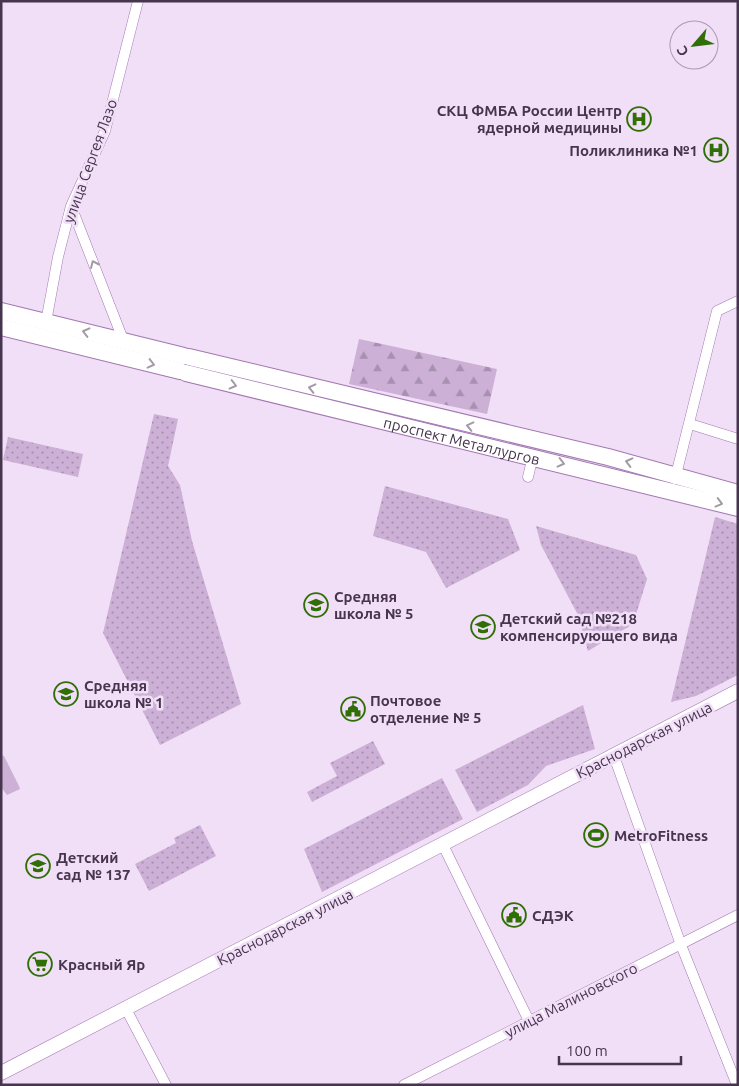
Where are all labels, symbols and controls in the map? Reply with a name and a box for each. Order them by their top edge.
north arrow [669,20,719,70]
text: С [673,43,692,59]
street label: улица Сергея Лазо [60,97,120,225]
place label: СКЦ ФМБА России Центр ядерной медицины [437,102,622,136]
hospital icon: СКЦ ФМБА России Центр ядерной медицины [626,106,652,132]
hospital icon: Поликлиника №1 [703,137,729,163]
place label: Поликлиника №1 [569,142,698,159]
one-way arrow [89,260,100,269]
one-way arrow [81,327,90,338]
one-way arrow [146,358,155,369]
one-way arrow [229,379,237,389]
one-way arrow [308,383,317,394]
street label: проспект Металлургов [382,413,542,468]
one-way arrow [466,421,475,432]
one-way arrow [557,457,566,468]
one-way arrow [625,458,633,468]
one-way arrow [714,497,723,508]
place label: Средняя школа № 5 [334,588,414,622]
school or university icon: Средняя школа № 5 [303,592,329,618]
place label: Детский сад №218 компенсирующего вида [500,610,678,644]
school or university icon: Детский сад №218 компенсирующего вида [470,614,496,640]
place label: Средняя школа № 1 [84,677,164,711]
school or university icon: Средняя школа № 1 [53,681,79,707]
place label: Почтовое отделение № 5 [370,692,482,726]
public building icon: Почтовое отделение № 5 [340,696,366,722]
street label: Краснодарская улица [573,698,715,782]
sports icon: MetroFitness [583,822,609,848]
place label: MetroFitness [614,827,708,844]
place label: Детский сад № 137 [56,849,131,883]
school or university icon: Детский сад № 137 [25,853,51,879]
street label: Краснодарская улица [214,885,356,969]
public building icon: СДЭК [501,902,527,928]
place label: СДЭК [532,907,574,924]
supermarket icon: Красный Яр [27,951,53,977]
place label: Красный Яр [58,956,145,973]
street label: улица Малиновского [502,959,640,1041]
scale bar [559,1034,682,1066]
text: 100 m [566,1042,608,1059]

